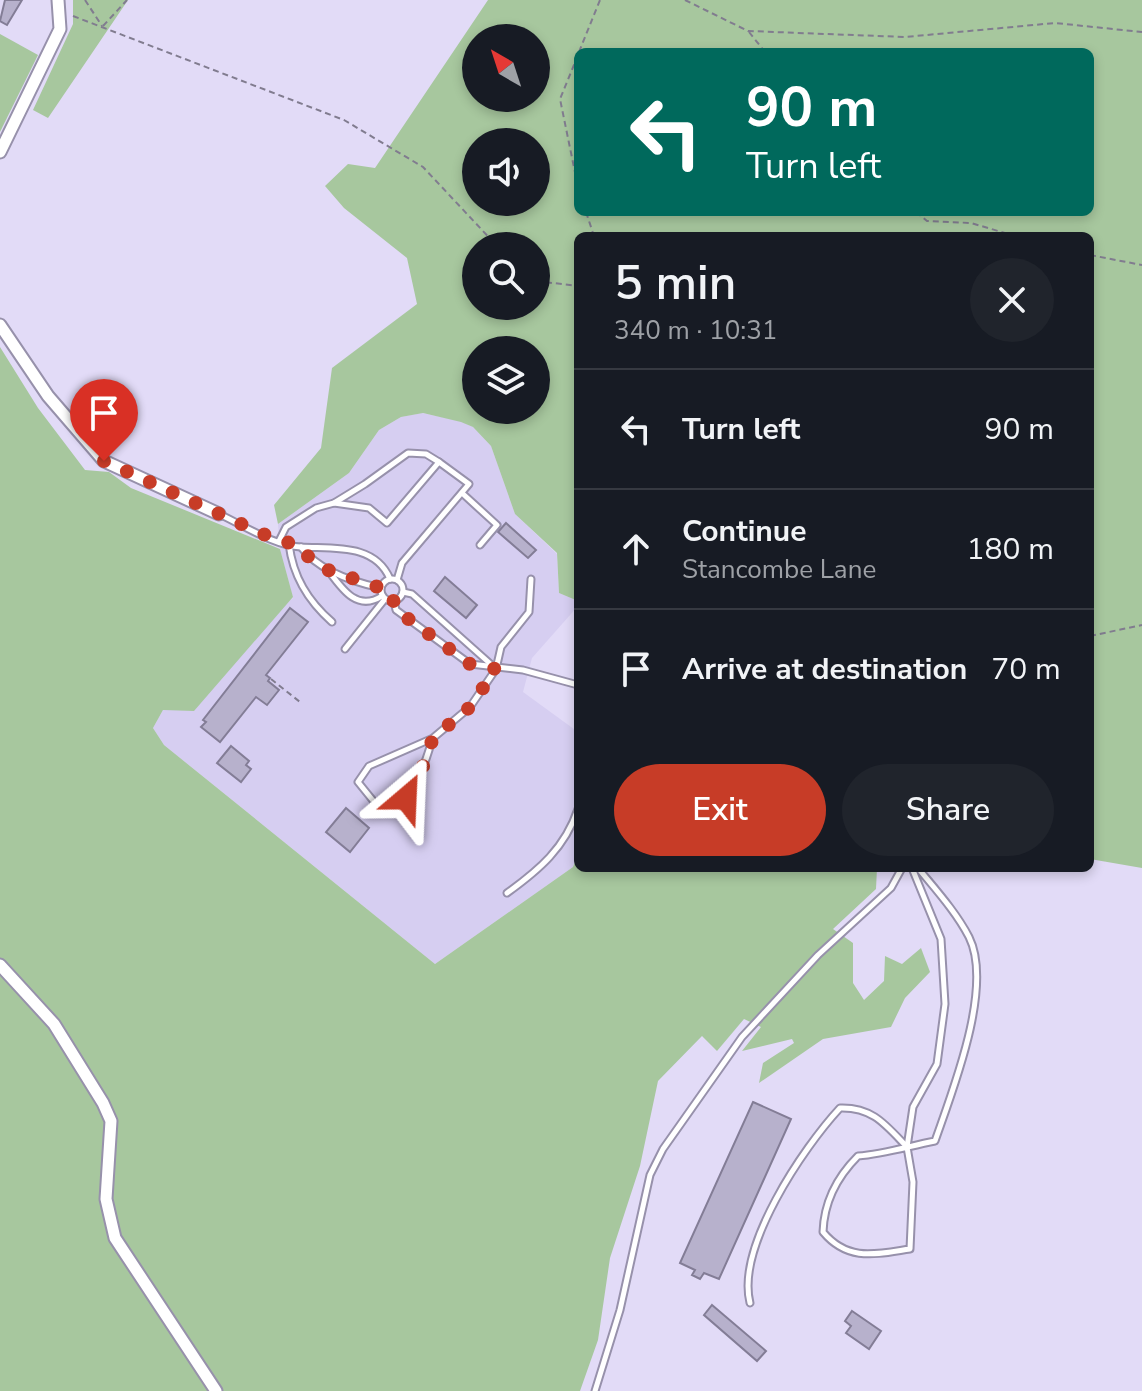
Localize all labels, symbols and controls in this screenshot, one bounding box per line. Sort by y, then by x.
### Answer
north arrow [462,24,550,112]
map controls [462,24,550,424]
text: 90 m [746,69,877,146]
icon: left [614,80,718,184]
button: sound [462,128,550,216]
text: Turn left [746,142,881,191]
button: search [462,232,550,320]
text: 5 min [614,250,736,316]
button: close [970,258,1054,342]
text: 340 m · 10:31 [614,313,777,348]
button: layers [462,336,550,424]
pin [70,379,138,461]
icon: arrive [82,391,126,435]
icon: left [614,407,658,451]
text: Turn left [682,409,800,450]
text: 90 m [985,409,1054,450]
text: Continue [682,511,807,552]
icon: ahead [614,527,658,571]
text: 180 m [967,529,1054,570]
text: Stancombe Lane [682,552,876,587]
icon: arrive [614,647,658,691]
text: Arrive at destination [682,649,967,690]
text: 70 m [991,649,1061,690]
position arrow [364,756,448,840]
button: Exit [614,764,826,856]
button: Share [842,764,1054,856]

